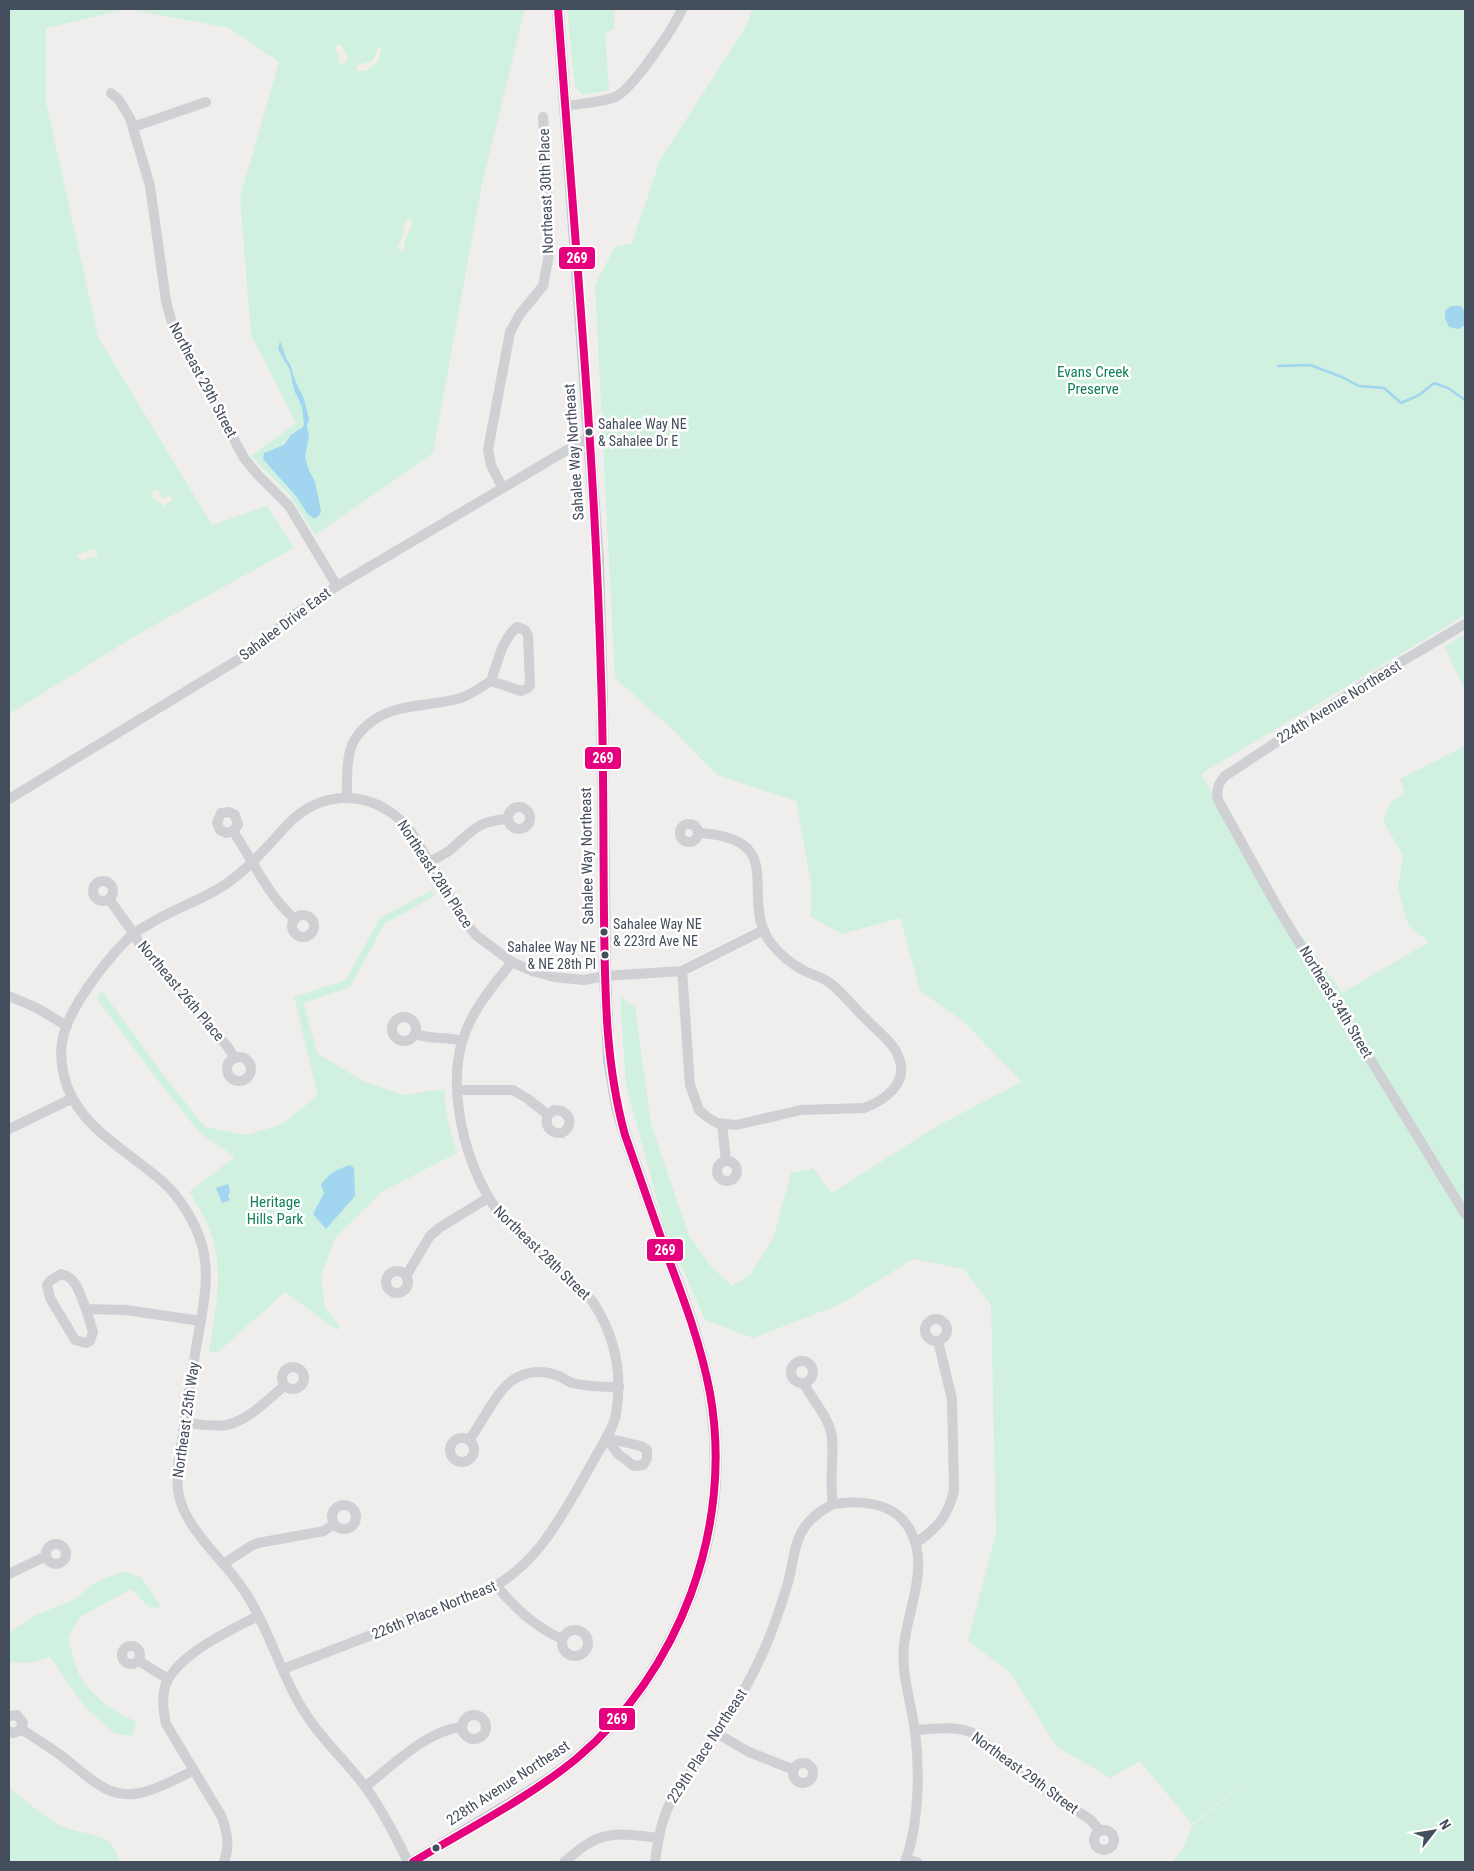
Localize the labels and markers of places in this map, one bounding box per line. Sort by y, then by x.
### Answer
place label: Sahalee Way NE & Sahalee Dr E [598,416,687,449]
marker: Sahalee Way NE & Sahalee Dr E [584,427,594,437]
place label: Sahalee Way NE & 223rd Ave NE [613,916,702,949]
marker: Sahalee Way NE & 223rd Ave NE [599,927,609,937]
place label: Sahalee Way NE & NE 28th Pl [507,939,596,972]
marker: Sahalee Way NE & NE 28th Pl [600,950,610,960]
unlabelled marker [431,1843,441,1853]

